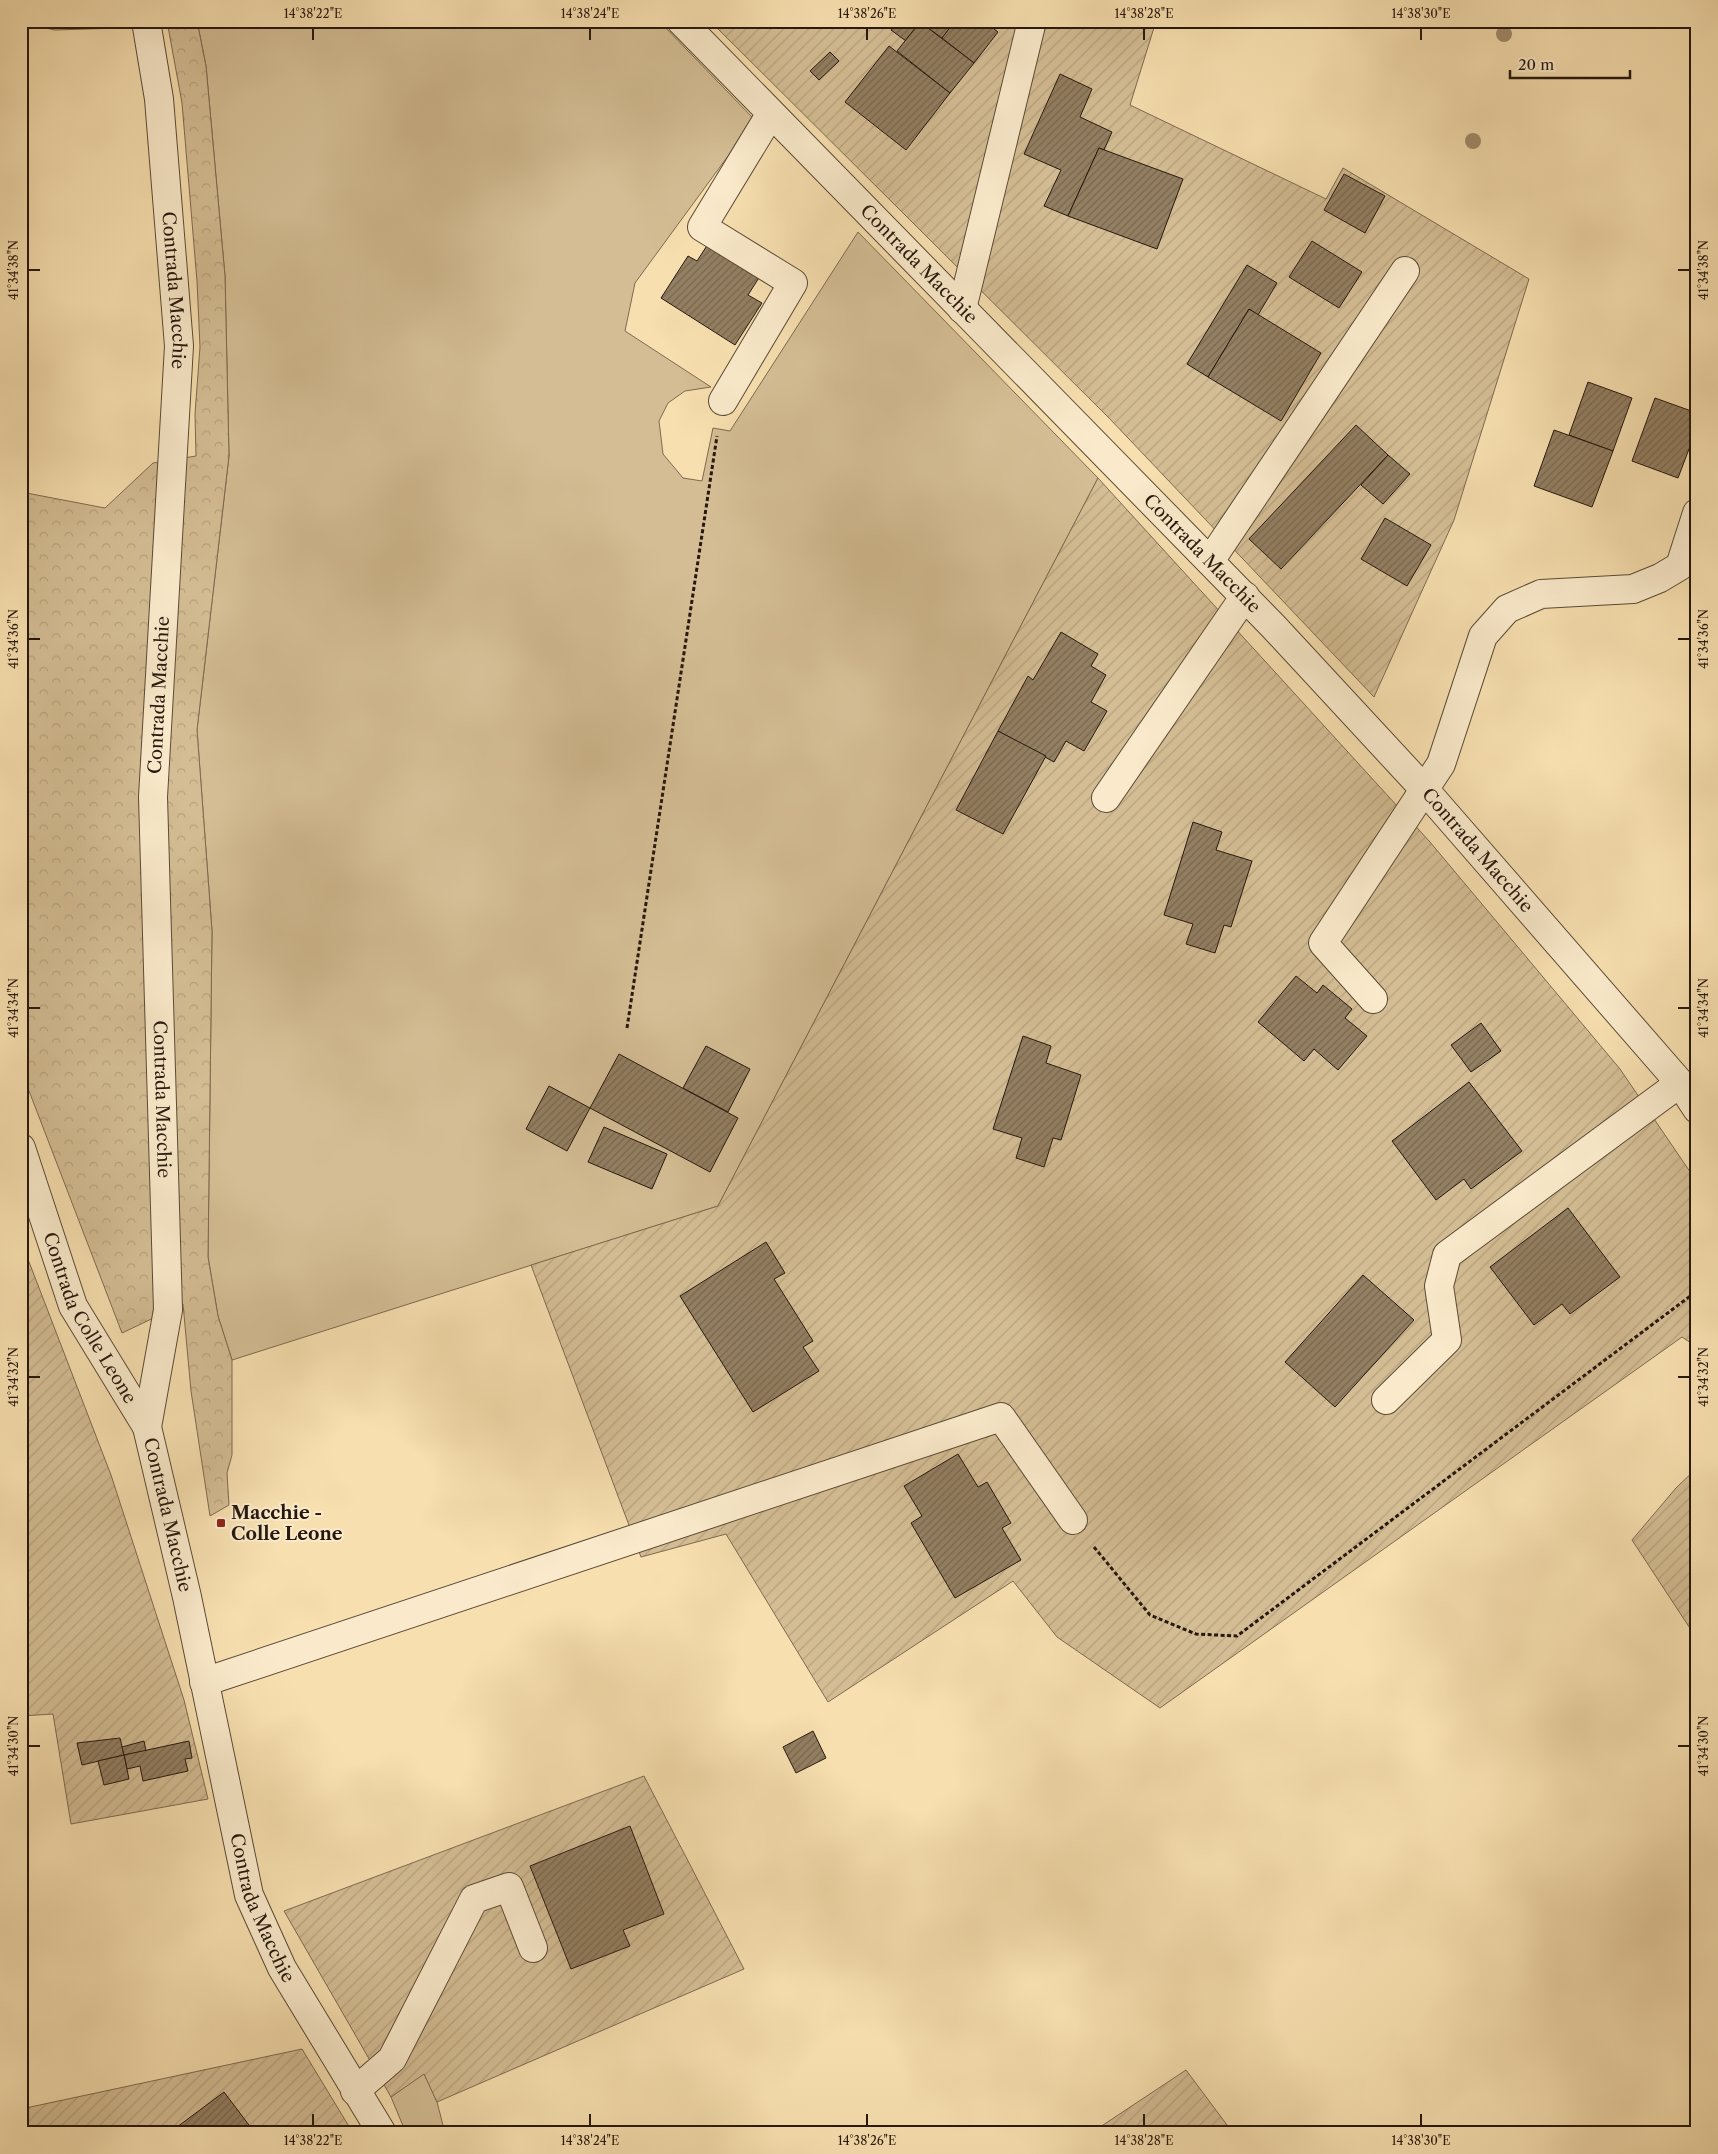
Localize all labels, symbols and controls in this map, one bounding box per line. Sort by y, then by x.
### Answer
text: 14°38'22"E [284,6,342,21]
text: 14°38'24"E [561,6,619,21]
text: 14°38'26"E [838,6,896,21]
text: 14°38'28"E [1115,6,1173,21]
text: 14°38'30"E [1391,6,1451,21]
scale bar [1510,48,1630,80]
text: 20 m [1518,55,1554,74]
street label: Contrada Macchie [856,200,982,328]
street label: Contrada Macchie [157,211,190,370]
text: 41°34'38"N [6,240,21,300]
text: 41°34'38"N [1696,240,1711,300]
street label: Contrada Macchie [1139,489,1265,618]
text: 41°34'36"N [6,609,21,669]
text: 41°34'36"N [1696,609,1711,669]
street label: Contrada Macchie [144,616,174,774]
street label: Contrada Macchie [1417,784,1538,917]
text: 41°34'34"N [6,978,21,1038]
text: 41°34'34"N [1696,978,1711,1038]
street label: Contrada Macchie [149,1020,175,1179]
street label: Contrada Colle Leone [38,1229,141,1408]
text: 41°34'32"N [6,1347,21,1407]
text: 41°34'32"N [1696,1347,1711,1407]
street label: Contrada Macchie [139,1435,196,1594]
place label: Macchie - Colle Leone [231,1502,343,1545]
marker: Macchie - Colle Leone [215,1517,227,1529]
text: 41°34'30"N [6,1716,21,1776]
text: 41°34'30"N [1696,1716,1711,1776]
street label: Contrada Macchie [225,1831,299,1987]
text: 14°38'22"E [284,2133,342,2148]
text: 14°38'24"E [561,2133,619,2148]
text: 14°38'26"E [838,2133,896,2148]
text: 14°38'28"E [1115,2133,1173,2148]
text: 14°38'30"E [1391,2133,1451,2148]

